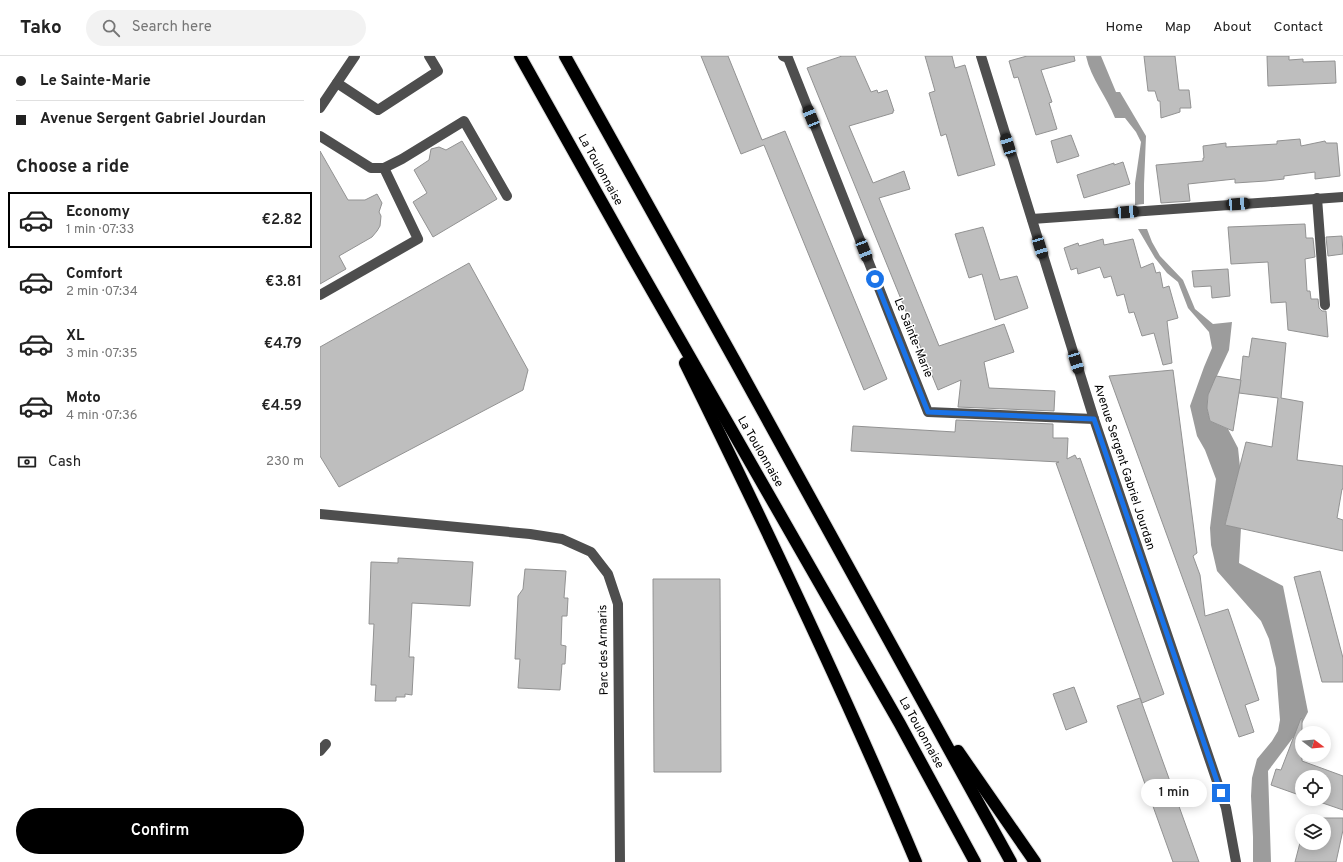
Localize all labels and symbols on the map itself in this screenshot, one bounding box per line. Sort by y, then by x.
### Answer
car [801,104,821,130]
street label: La Toulonnaise [574,131,626,209]
car [999,132,1017,158]
car [1226,197,1250,211]
car [1115,205,1139,219]
car [1031,234,1049,260]
car [854,237,874,263]
route start [866,270,884,288]
street label: Le Sainte-Marie [890,296,936,380]
car [1067,349,1085,375]
street label: Avenue Sergent Gabriel Jourdan [1090,382,1158,552]
street label: La Toulonnaise [733,414,787,490]
street label: Parc des Armaris [595,604,613,696]
street label: La Toulonnaise [895,694,947,772]
north arrow [1295,726,1331,762]
callout: 1 min [1141,779,1207,807]
route end [1212,784,1230,802]

